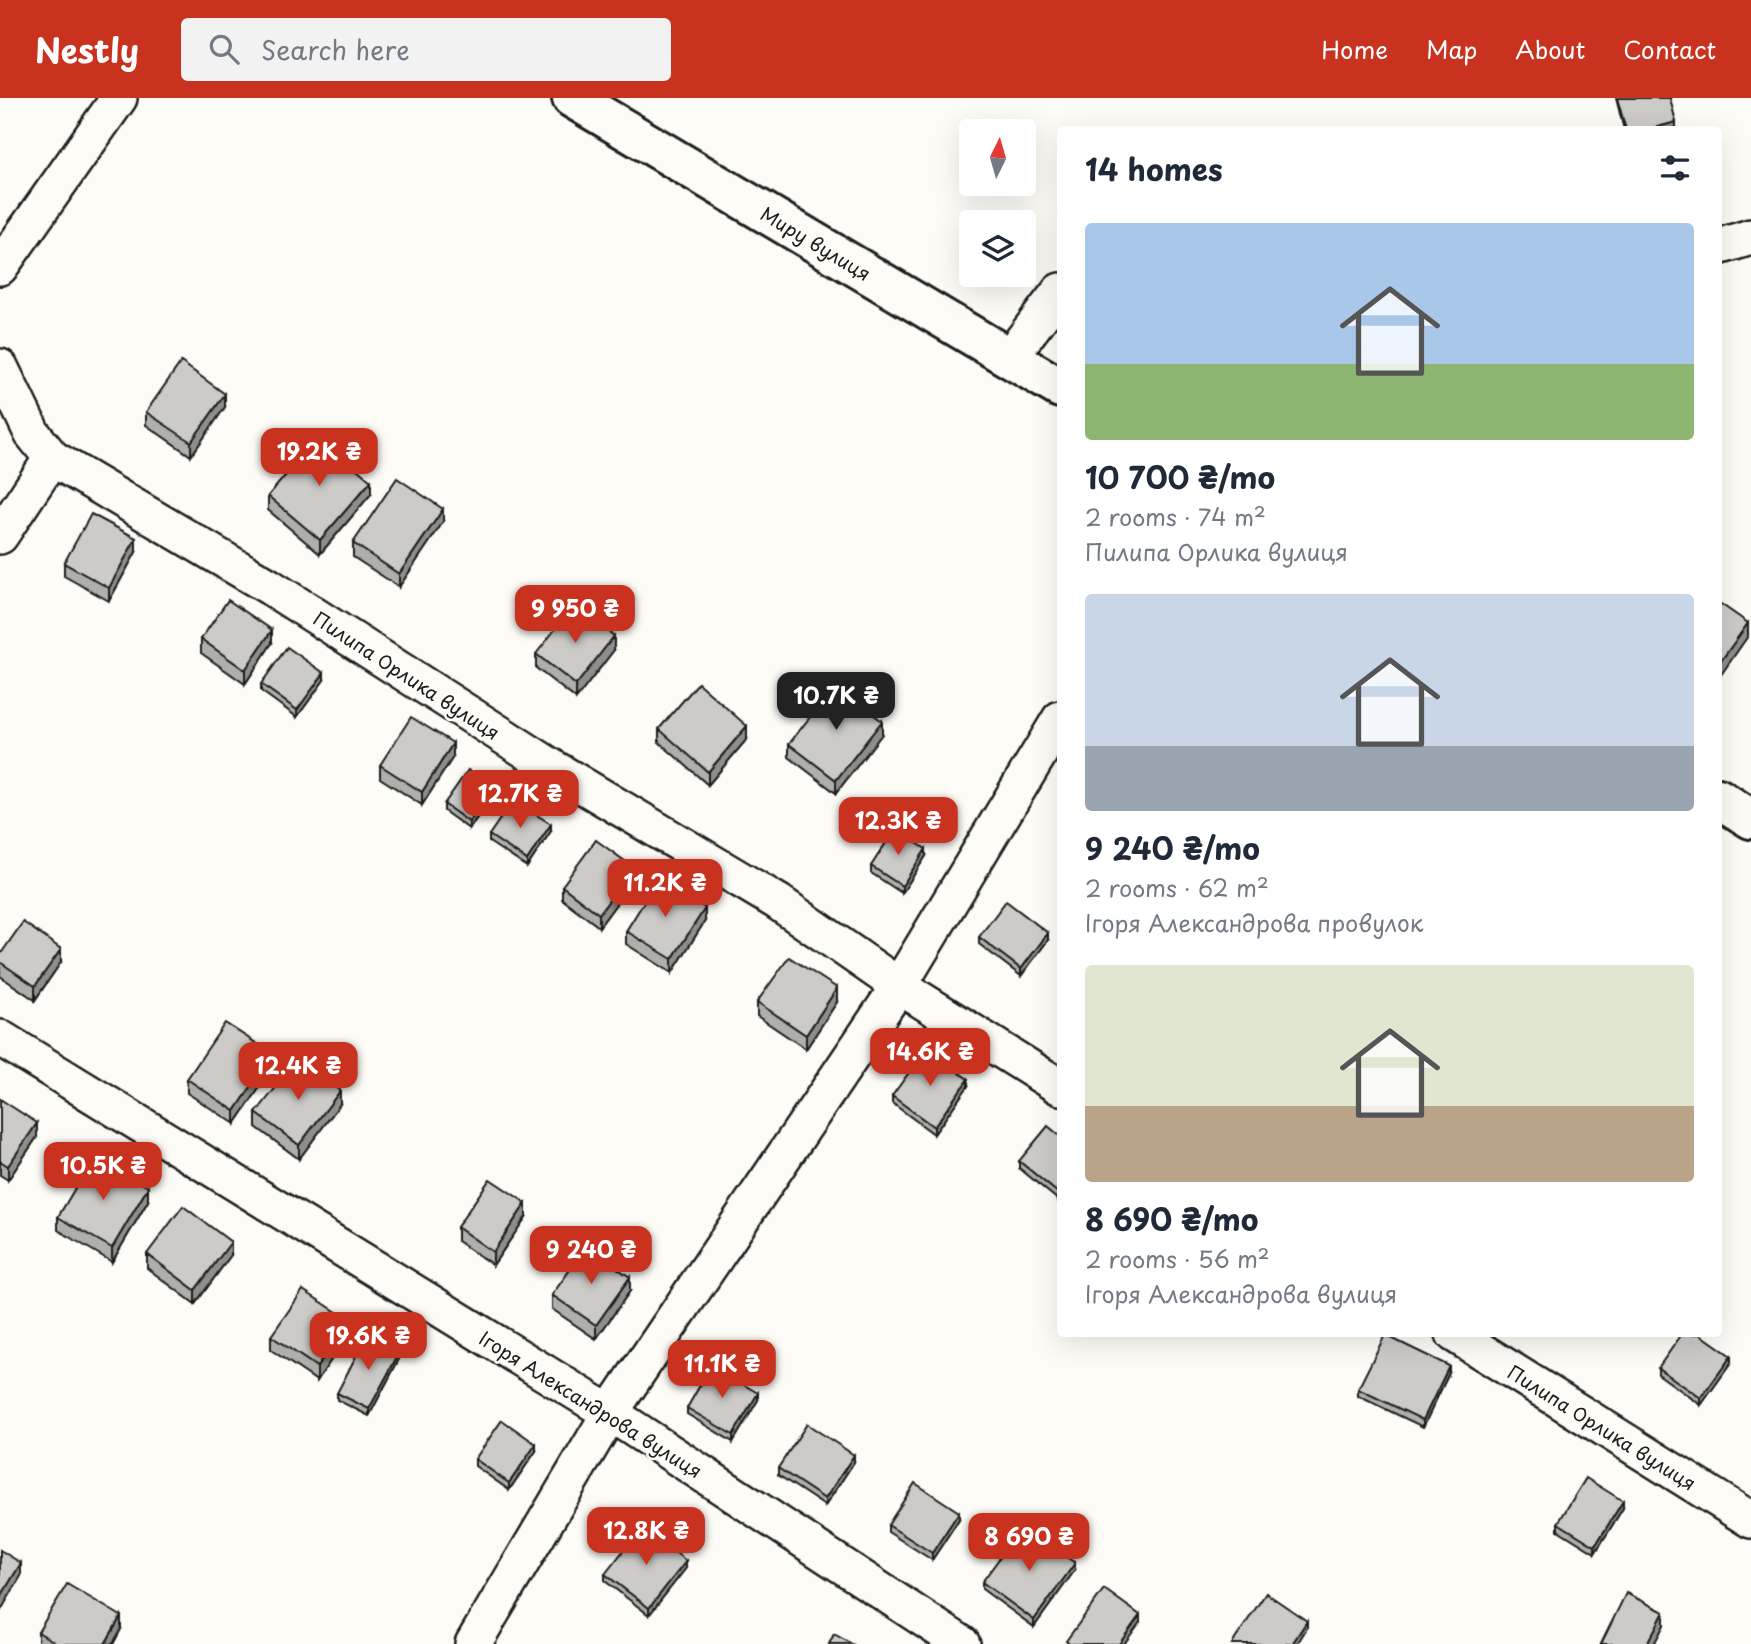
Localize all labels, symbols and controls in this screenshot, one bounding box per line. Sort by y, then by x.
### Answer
search box [181,18,671,81]
text: Nestly [35,24,139,74]
icon: search [205,30,243,68]
text: Search here [261,30,410,69]
text: Home [1321,31,1388,67]
text: Map [1426,31,1477,67]
text: About [1515,31,1585,67]
text: Contact [1623,31,1716,67]
north arrow [959,119,1036,196]
map controls [959,119,1036,287]
text: 14 homes [1085,146,1223,191]
icon: filters [1656,149,1694,187]
street label: Миру вулиця [756,199,876,287]
button: layers [959,210,1036,287]
icon: home [1327,268,1453,394]
pin: 19.2K ₴ [254,428,384,488]
text: 19.2K ₴ [277,433,361,468]
text: 10 700 ₴/mo [1085,454,1275,499]
text: 2 rooms · 74 m² [1085,499,1266,534]
text: Пилипа Орлика вулиця [1085,534,1348,569]
pin: 9 950 ₴ [510,586,640,645]
text: 9 950 ₴ [531,590,619,625]
street label: Пилипа Орлика вулиця [308,604,506,746]
icon: home [1327,639,1453,765]
pin: 10.7K ₴ [771,672,901,732]
text: 10.7K ₴ [793,677,879,712]
pin: 12.7K ₴ [455,770,585,830]
text: 12.7K ₴ [478,775,562,810]
pin: 12.3K ₴ [833,798,963,857]
text: 12.3K ₴ [855,802,941,837]
text: 9 240 ₴/mo [1085,825,1260,870]
pin: 11.2K ₴ [600,860,730,919]
text: 11.2K ₴ [623,864,707,899]
text: 2 rooms · 62 m² [1085,870,1269,905]
text: Ігоря Александрова провулок [1085,905,1423,940]
icon: home [1327,1010,1453,1136]
pin: 14.6K ₴ [865,1028,995,1088]
text: 14.6K ₴ [886,1033,974,1068]
pin: 12.4K ₴ [233,1042,363,1102]
text: 12.4K ₴ [255,1047,341,1082]
pin: 10.5K ₴ [38,1142,168,1202]
text: 10.5K ₴ [60,1147,146,1182]
text: 8 690 ₴/mo [1085,1196,1258,1241]
pin: 9 240 ₴ [526,1226,656,1286]
text: 9 240 ₴ [546,1231,636,1266]
text: 2 rooms · 56 m² [1085,1241,1270,1276]
text: Ігоря Александрова вулиця [1085,1276,1397,1311]
pin: 19.6K ₴ [303,1312,433,1372]
text: 19.6K ₴ [326,1317,410,1352]
street label: Ігоря Александрова вулиця [474,1324,708,1484]
pin: 11.1K ₴ [657,1340,787,1400]
text: 11.1K ₴ [684,1345,760,1380]
street label: Пилипа Орлика вулиця [1502,1358,1702,1496]
pin: 12.8K ₴ [581,1508,711,1567]
text: 12.8K ₴ [603,1512,689,1547]
pin: 8 690 ₴ [964,1514,1094,1573]
text: 8 690 ₴ [984,1518,1074,1553]

